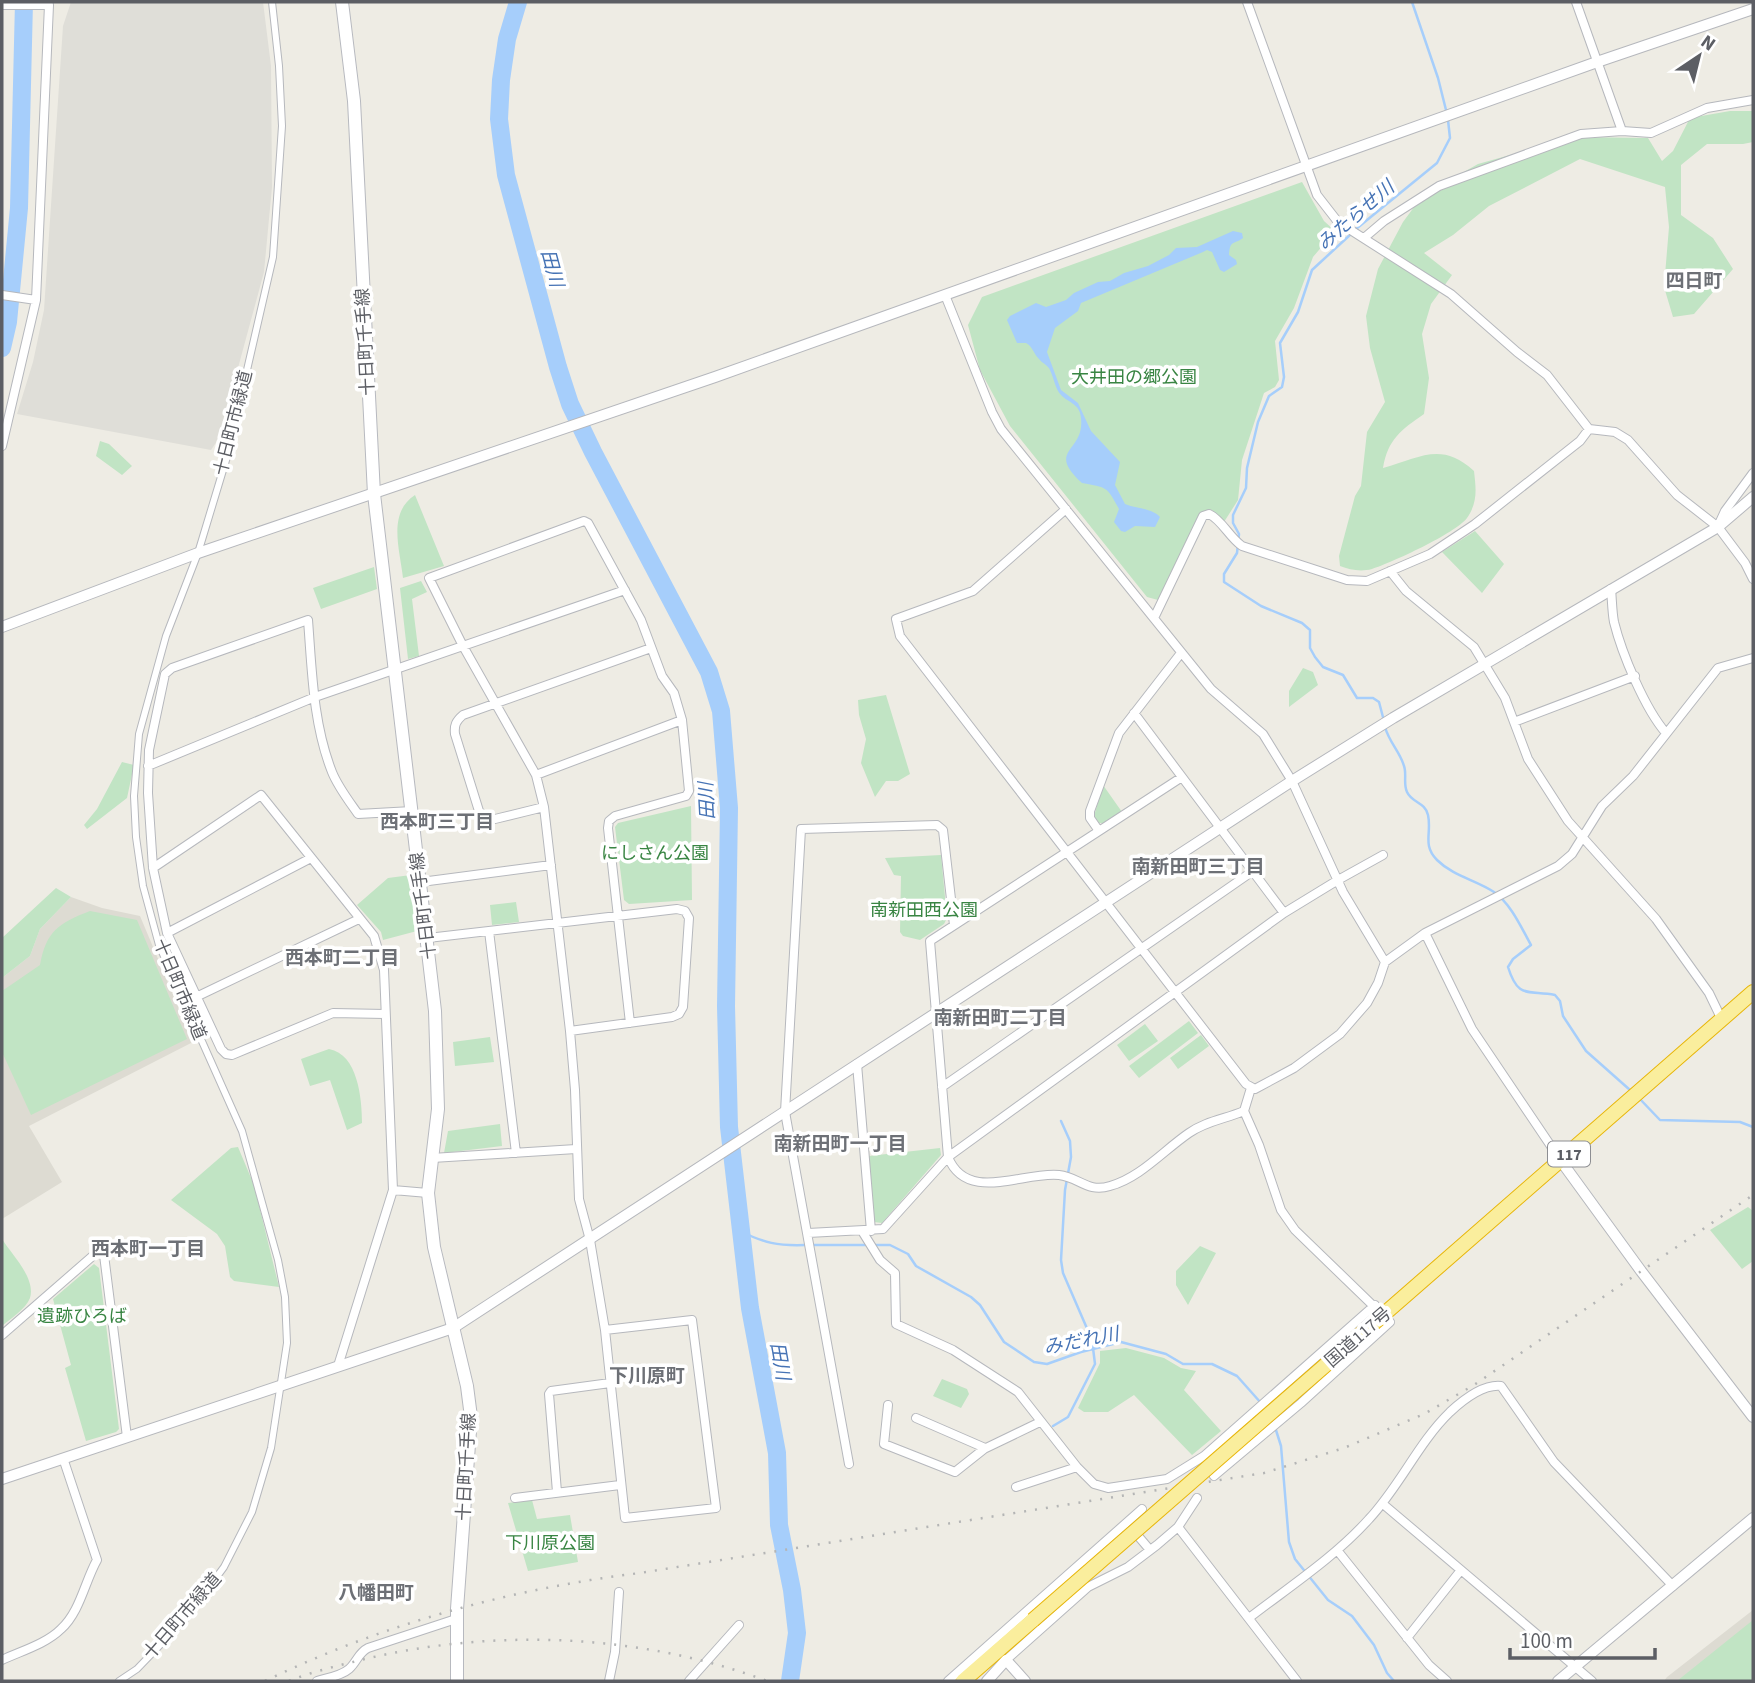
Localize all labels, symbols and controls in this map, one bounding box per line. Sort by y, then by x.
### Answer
north arrow [1664,21,1734,91]
text: N [1695,29,1721,58]
water label: みたらせ川 [1311,174,1402,257]
water label: 田川 [534,247,570,292]
district label: 四日町 [1665,268,1723,295]
street label: 十日町千手線 [350,287,381,397]
park label: 大井田の郷公園 [1071,365,1197,390]
street label: 十日町市緑道 [208,368,259,479]
water label: 田川 [693,779,722,821]
district label: 西本町三丁目 [380,809,494,836]
park label: にしさん公園 [601,841,709,866]
street label: 十日町千手線 [405,851,442,961]
district label: 南新田町三丁目 [1131,854,1265,881]
park label: 南新田西公園 [870,898,978,923]
street label: 十日町市緑道 [147,935,212,1044]
district label: 西本町二丁目 [285,945,399,972]
district label: 南新田町二丁目 [933,1005,1067,1032]
district label: 南新田町一丁目 [773,1131,907,1158]
road number: 117 [1548,1142,1590,1166]
district label: 西本町一丁目 [91,1236,205,1263]
street label: 国道117号 [1320,1301,1397,1373]
park label: 遺跡ひろば [37,1304,127,1329]
water label: みだれ川 [1041,1321,1123,1362]
water label: 田川 [763,1340,796,1384]
district label: 下川原町 [609,1363,685,1390]
street label: 十日町千手線 [451,1412,482,1522]
park label: 下川原公園 [505,1531,595,1556]
street label: 十日町市緑道 [138,1567,227,1665]
district label: 八幡田町 [338,1580,414,1607]
scale bar [1510,1616,1655,1660]
text: 100 m [1520,1626,1573,1656]

